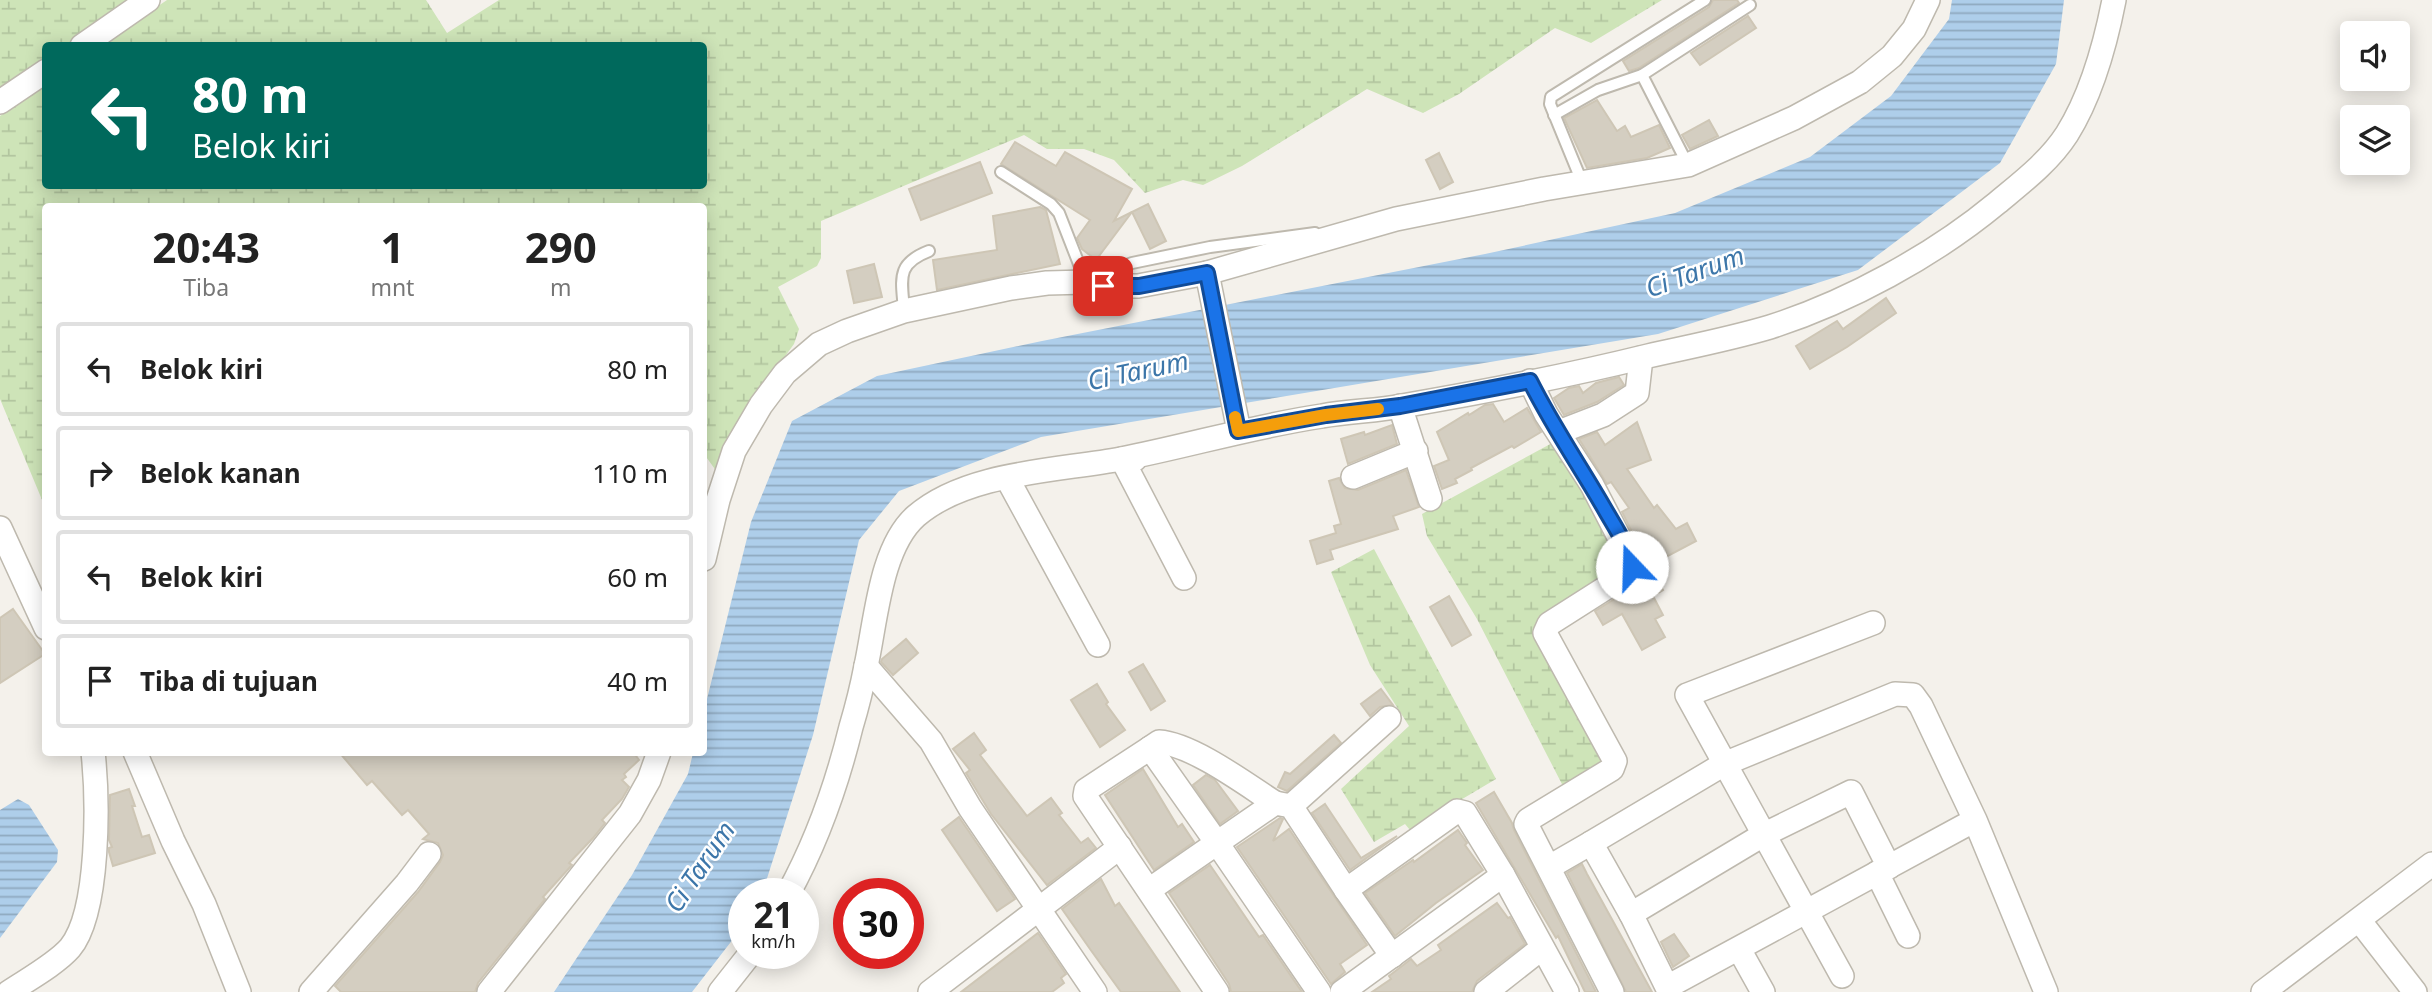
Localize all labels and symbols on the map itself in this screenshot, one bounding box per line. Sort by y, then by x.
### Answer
water label: Ci Tarum [1640,237,1749,306]
pin [1073,256,1133,316]
water label: Ci Tarum [1084,342,1192,398]
position arrow [1595,530,1669,604]
water label: Ci Tarum [656,814,743,919]
speed limit sign: 30 [833,878,924,969]

